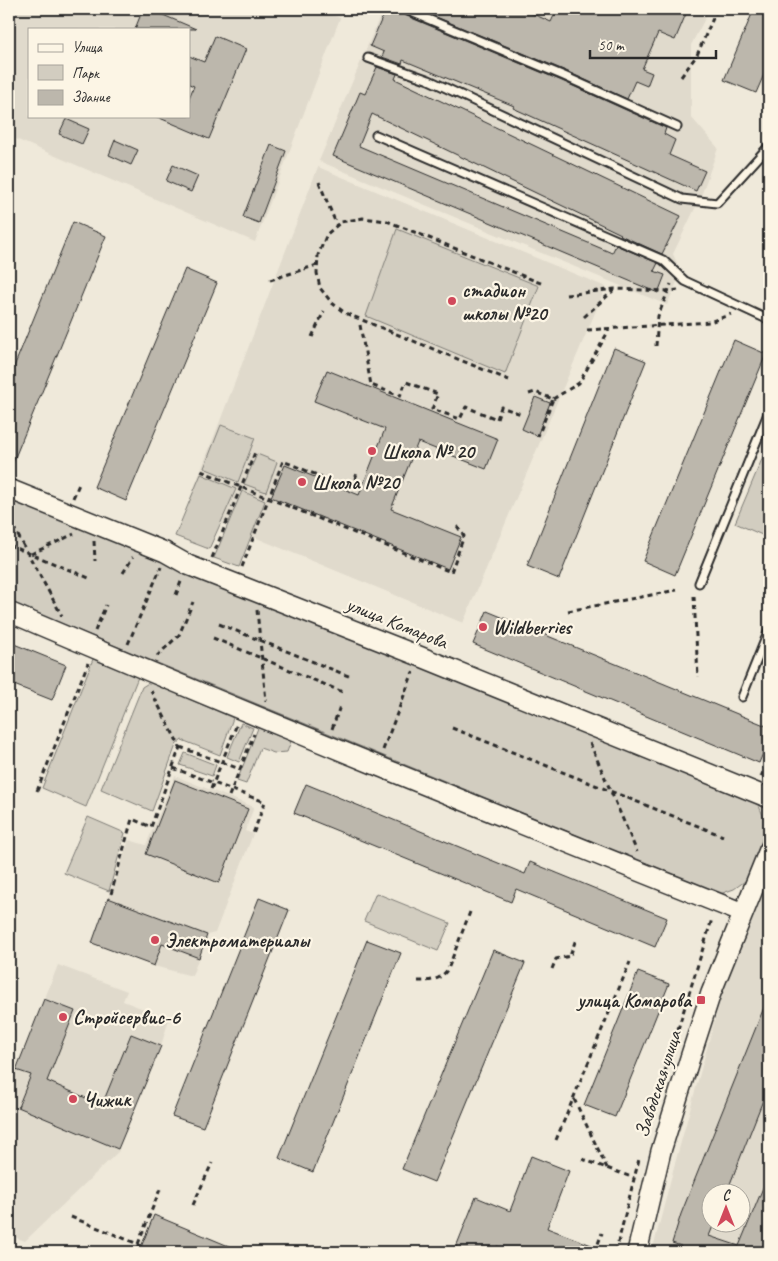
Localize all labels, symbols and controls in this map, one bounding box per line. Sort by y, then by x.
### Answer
legend [28,28,190,118]
scale bar [590,28,717,60]
text: 50 m [598,36,625,55]
text: Улица [72,38,103,57]
text: Парк [72,64,100,83]
text: Здание [72,88,111,107]
place label: стадион школы №20 [462,278,549,326]
marker: стадион школы №20 [446,295,458,307]
place label: Школа № 20 [382,439,476,464]
marker: Школа № 20 [366,445,378,457]
place label: Школа №20 [312,470,401,495]
marker: Школа №20 [296,476,308,488]
street label: улица Комарова [342,591,452,655]
place label: Wildberries [493,615,573,640]
marker: Wildberries [477,621,489,633]
place label: Электроматериалы [165,928,311,953]
marker: Электроматериалы [149,934,161,946]
place label: улица Комарова [576,988,693,1013]
marker: улица Комарова [695,994,707,1006]
place label: Стройсервис-6 [73,1005,181,1030]
marker: Стройсервис-6 [57,1011,69,1023]
street label: Заводская улица [629,1026,687,1141]
place label: Чижик [83,1087,133,1112]
marker: Чижик [67,1093,79,1105]
north arrow [700,1184,750,1234]
text: С [723,1187,732,1204]

